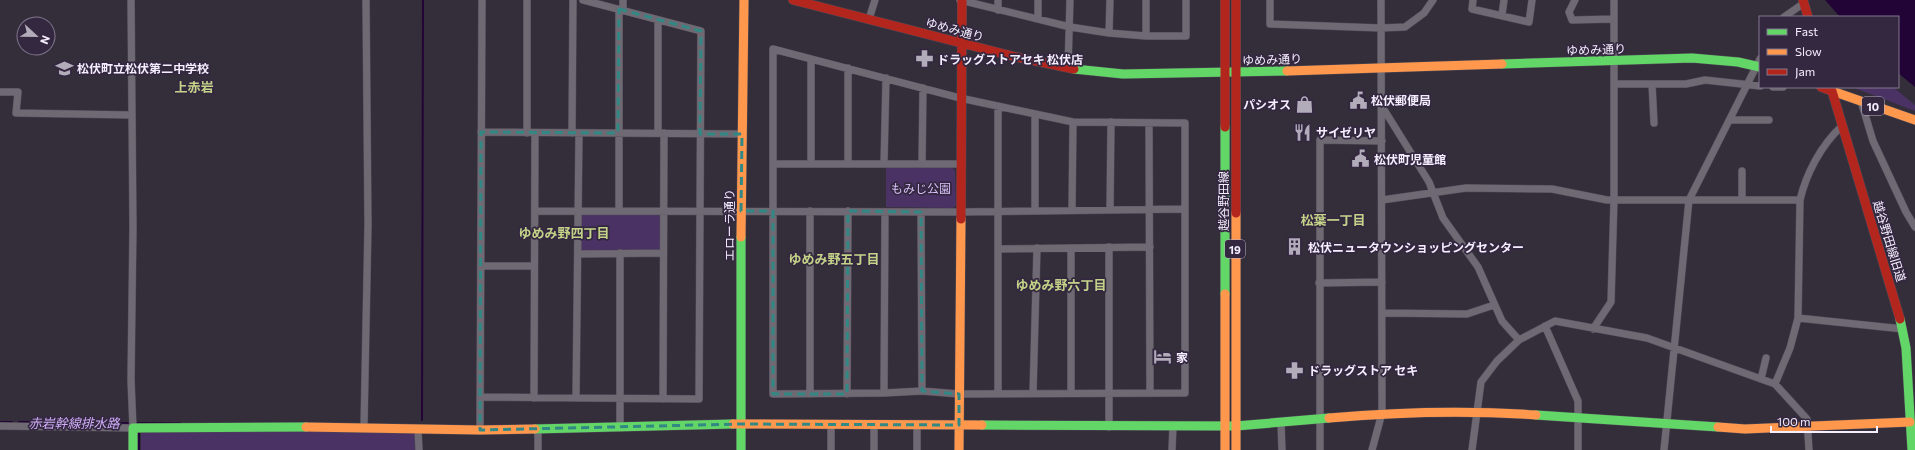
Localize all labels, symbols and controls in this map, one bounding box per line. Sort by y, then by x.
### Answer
street label: ゆめみ通り [924,14,986,44]
north arrow [16,16,56,56]
legend [1759,16,1899,88]
text: Fast [1795,24,1818,38]
text: N [38,34,53,46]
street label: ゆめみ通り [1566,41,1626,57]
text: Slow [1795,44,1822,58]
pharmacy icon: ドラッグストアセキ 松伏店 [914,49,934,69]
street label: ゆめみ通り [1242,51,1302,67]
place label: ドラッグストアセキ 松伏店 [937,52,1083,66]
school or university icon: 松伏町立松伏第二中学校 [54,58,74,78]
place label: 松伏町立松伏第二中学校 [77,61,209,75]
text: Jam [1795,64,1815,79]
district label: 上赤岩 [174,79,214,95]
public building icon: 松伏郵便局 [1348,90,1368,110]
place label: 松伏郵便局 [1371,93,1431,107]
shop icon: パシオス [1294,94,1314,114]
place label: パシオス [1243,97,1291,111]
road number: 10 [1862,97,1884,115]
restaurant icon: サイゼリヤ [1293,122,1313,142]
place label: サイゼリヤ [1316,125,1376,139]
public building icon: 松伏町児童館 [1351,149,1371,169]
place label: 松伏町児童館 [1374,152,1446,166]
street label: 越谷野田線 [1216,171,1230,231]
park label: もみじ公園 [891,181,951,195]
street label: エローラ通り [722,189,736,261]
street label: 越谷野田線旧道 [1871,199,1909,283]
district label: 松葉一丁目 [1300,212,1366,228]
district label: ゆめみ野四丁目 [518,225,610,241]
building icon: 松伏ニュータウンショッピングセンター [1285,237,1305,257]
road number: 19 [1225,240,1245,258]
place label: 松伏ニュータウンショッピングセンター [1308,240,1524,254]
district label: ゆめみ野五丁目 [788,251,880,267]
district label: ゆめみ野六丁目 [1015,277,1107,293]
hotel icon: 家 [1153,347,1173,367]
place label: 家 [1176,350,1188,364]
pharmacy icon: ドラッグストア セキ [1285,360,1305,380]
place label: ドラッグストア セキ [1308,363,1418,377]
scale bar [1771,408,1877,434]
text: 100 m [1777,414,1811,428]
water label: 赤岩幹線排水路 [28,415,120,431]

